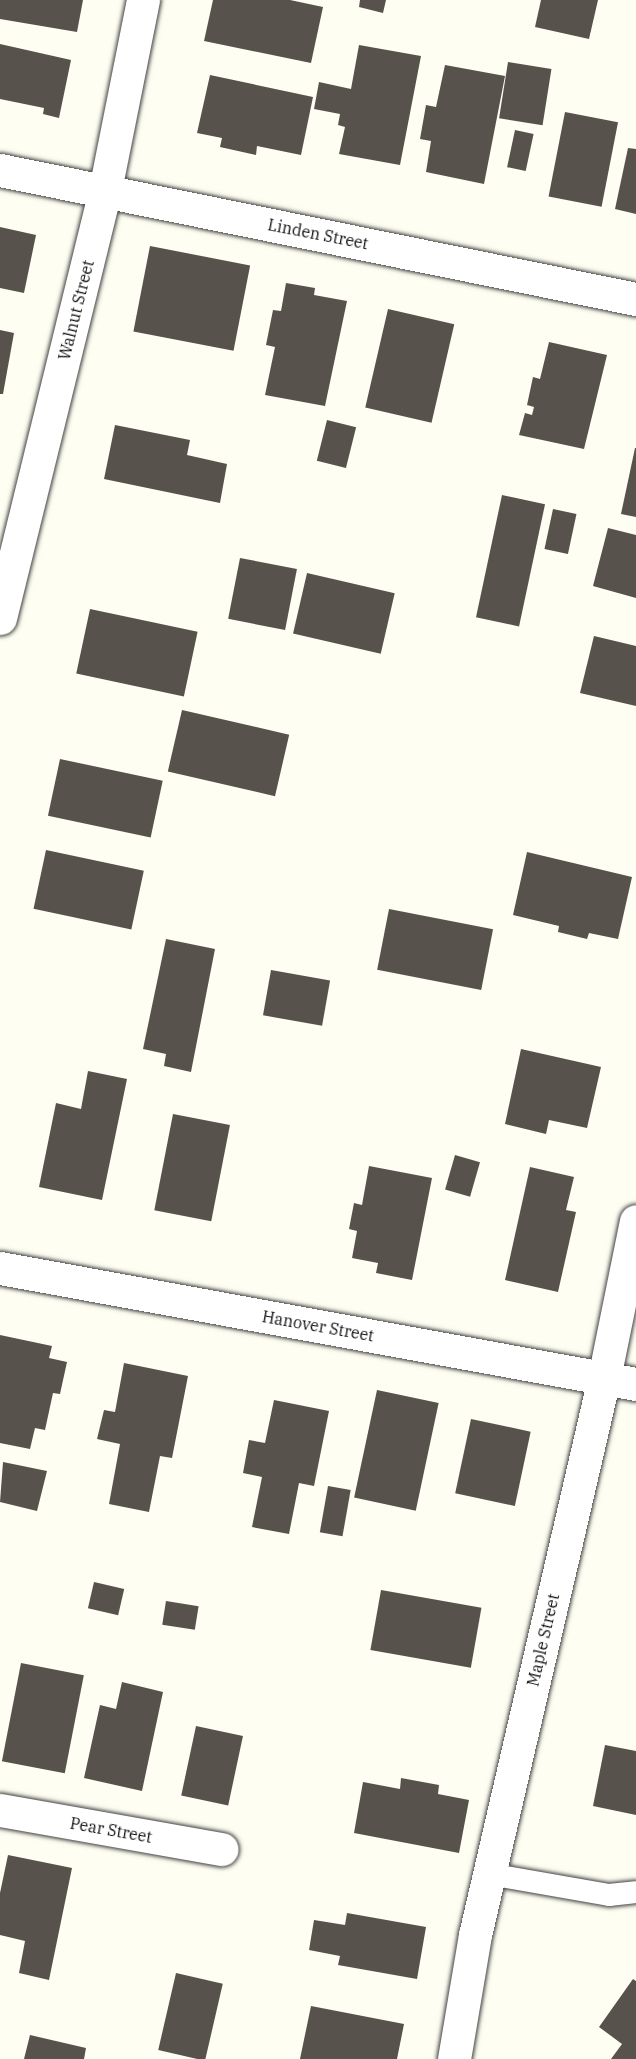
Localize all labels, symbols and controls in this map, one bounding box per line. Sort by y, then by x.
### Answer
street label: Linden Street [266,215,370,253]
street label: Walnut Street [54,258,98,362]
street label: Hanover Street [261,1307,375,1345]
street label: Maple Street [523,1592,563,1688]
street label: Pear Street [69,1813,153,1847]

